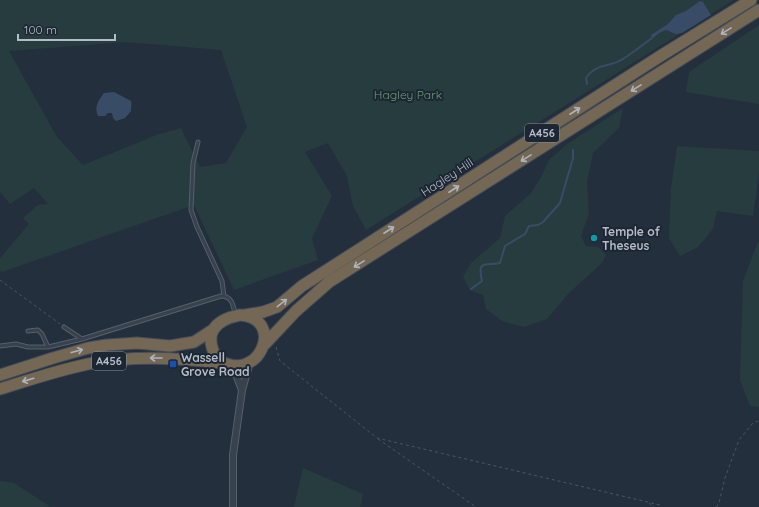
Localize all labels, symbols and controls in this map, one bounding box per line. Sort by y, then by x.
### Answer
scale bar [18,16,115,42]
text: 100 m [24,22,57,37]
one-way arrow [721,27,732,35]
one-way arrow [630,85,642,93]
park label: Hagley Park [374,87,442,102]
one-way arrow [569,107,580,115]
road number: A456 [525,124,559,142]
street label: Hagley Hill [418,154,476,200]
one-way arrow [521,154,532,162]
one-way arrow [448,185,459,193]
place label: Temple of Theseus [602,224,661,253]
one-way arrow [383,226,394,234]
marker: Temple of Theseus [589,233,599,243]
one-way arrow [353,260,365,268]
one-way arrow [276,299,287,307]
one-way arrow [71,347,84,354]
place label: Wassell Grove Road [181,350,250,379]
road number: A456 [92,352,126,370]
one-way arrow [150,354,163,362]
marker: Wassell Grove Road [168,359,178,369]
one-way arrow [22,377,35,384]

